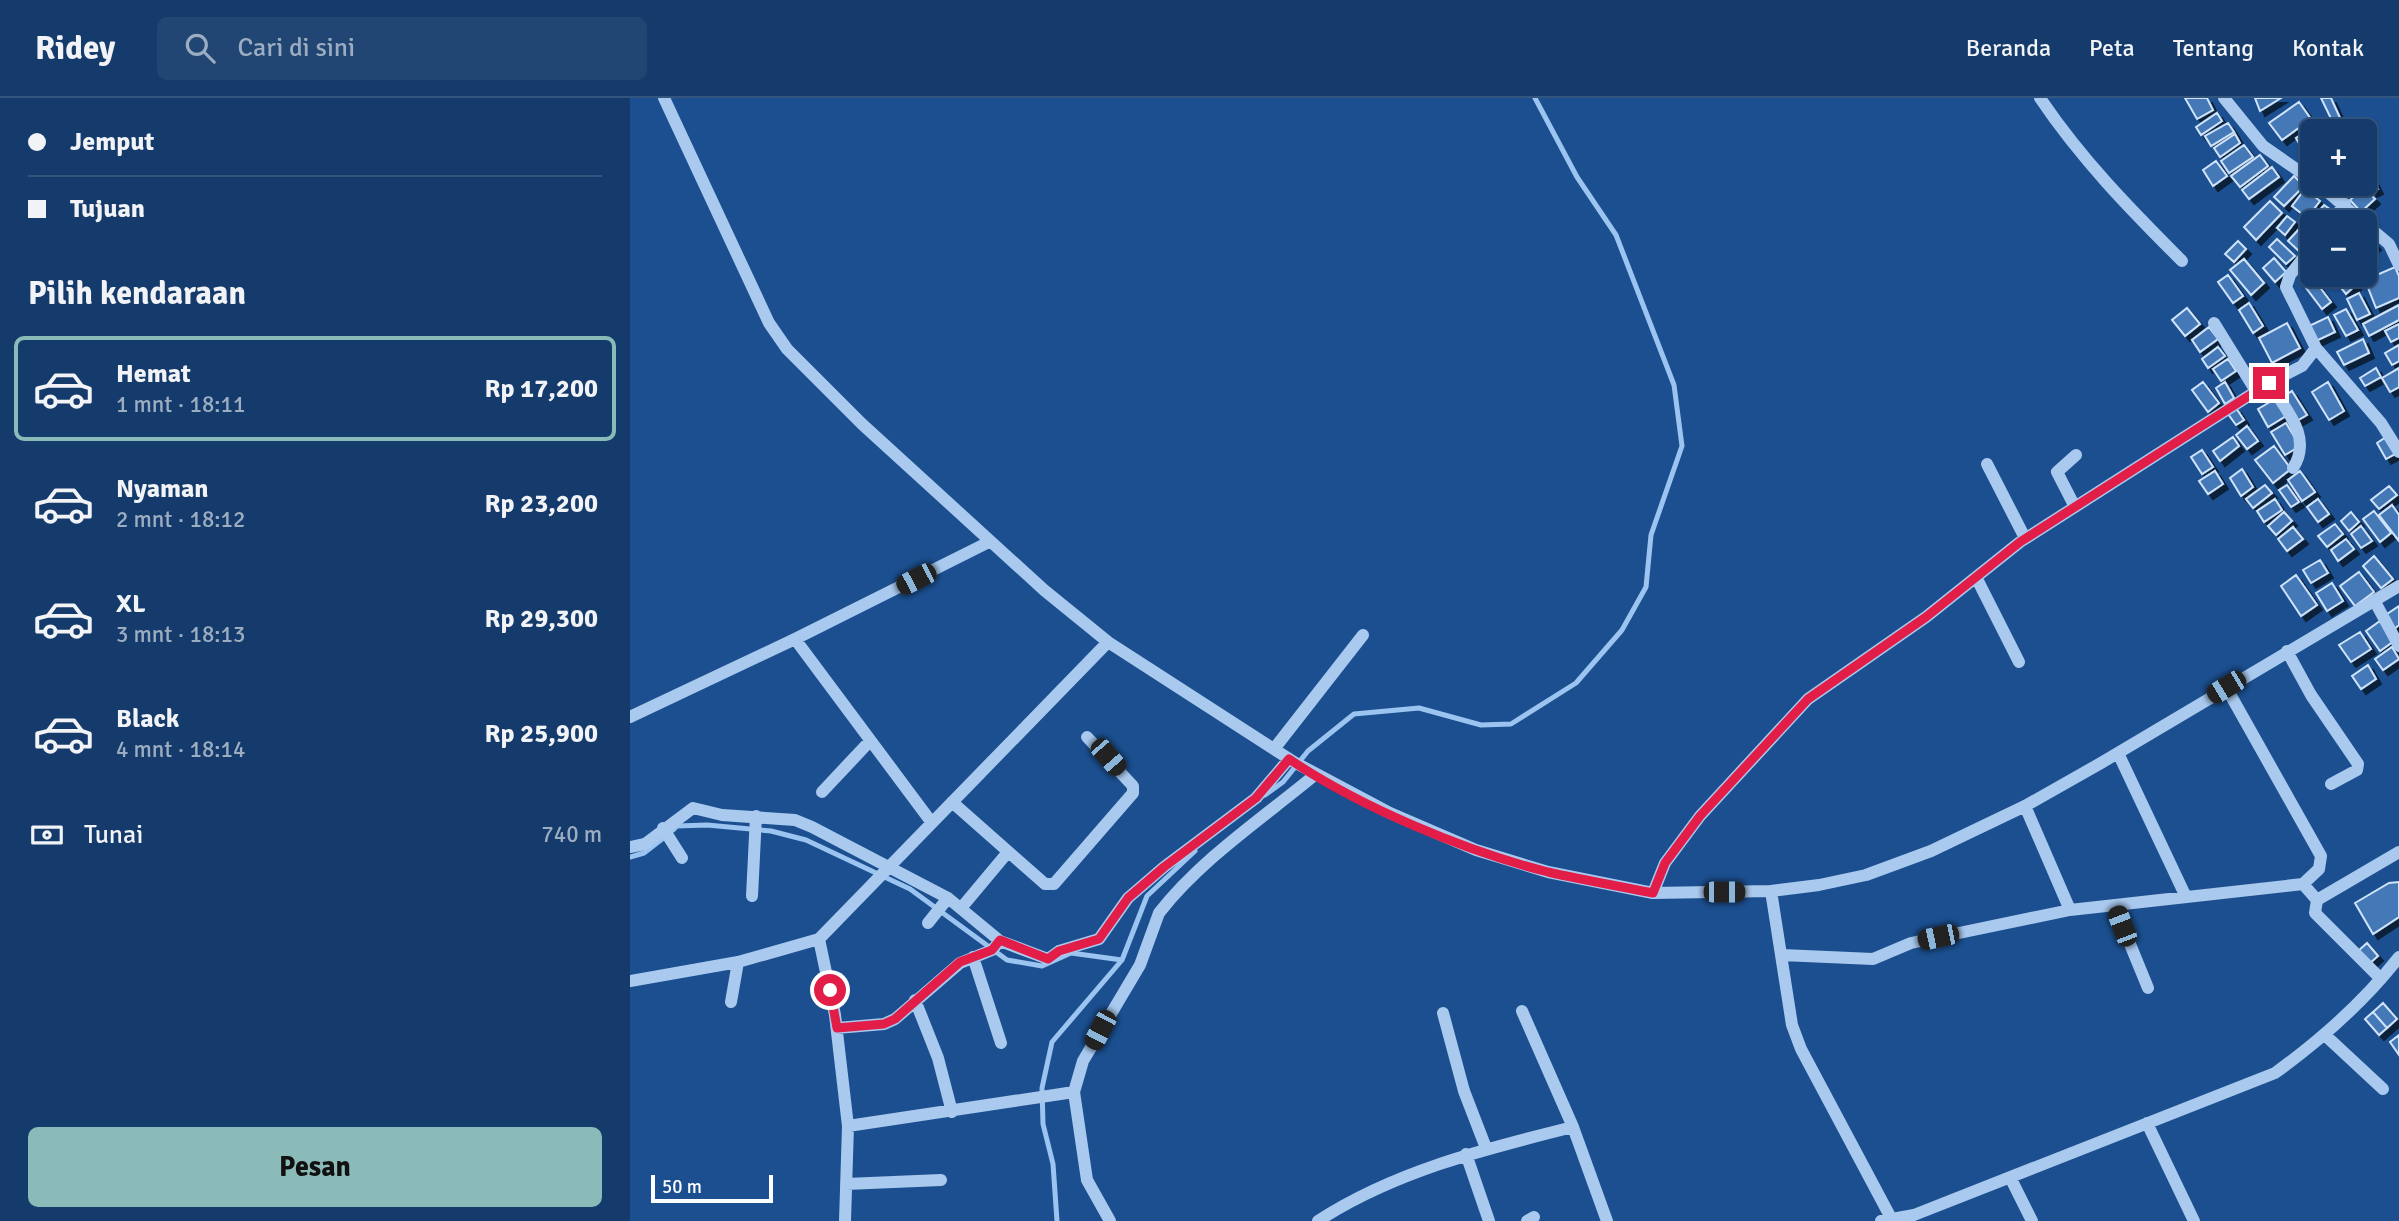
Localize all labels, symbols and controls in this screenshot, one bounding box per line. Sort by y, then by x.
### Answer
search box [157,17,647,80]
text: Ridey [35,28,115,69]
icon: search [181,29,219,67]
text: Cari di sini [237,32,355,64]
text: Beranda [1966,33,2051,63]
text: Peta [2089,33,2135,63]
text: Tentang [2173,33,2254,63]
text: Kontak [2292,33,2364,63]
map controls [2300,119,2377,287]
button: + [2300,119,2377,196]
text: Jemput [70,126,154,158]
text: Tujuan [70,193,145,225]
button: − [2300,210,2377,287]
text: Pilih kendaraan [28,274,246,313]
icon: car [32,357,95,420]
text: Hemat [116,358,191,390]
route end [2253,367,2285,399]
text: Rp 17,200 [484,373,598,405]
text: 1 mnt · 18:11 [116,390,245,419]
icon: car [32,472,95,535]
text: Nyaman [116,473,209,505]
text: Rp 23,200 [484,488,598,520]
text: 2 mnt · 18:12 [116,505,245,534]
car [893,560,940,598]
icon: car [32,587,95,650]
text: XL [116,588,146,620]
text: Rp 29,300 [484,603,598,635]
text: 3 mnt · 18:13 [116,620,245,649]
car [2203,667,2250,707]
icon: car [32,702,95,765]
text: Black [116,703,179,735]
text: Rp 25,900 [484,718,598,750]
car [1087,734,1130,780]
text: 4 mnt · 18:14 [116,735,245,764]
icon: cash [28,816,66,854]
text: Tunai [84,819,143,851]
text: 740 m [541,820,602,849]
car [1704,882,1746,903]
car [2105,903,2140,949]
car [1916,922,1961,952]
route start [814,974,846,1006]
car [1081,1007,1120,1053]
button: Pesan [28,1127,602,1207]
scale bar [651,1172,774,1204]
text: 50 m [662,1175,702,1199]

